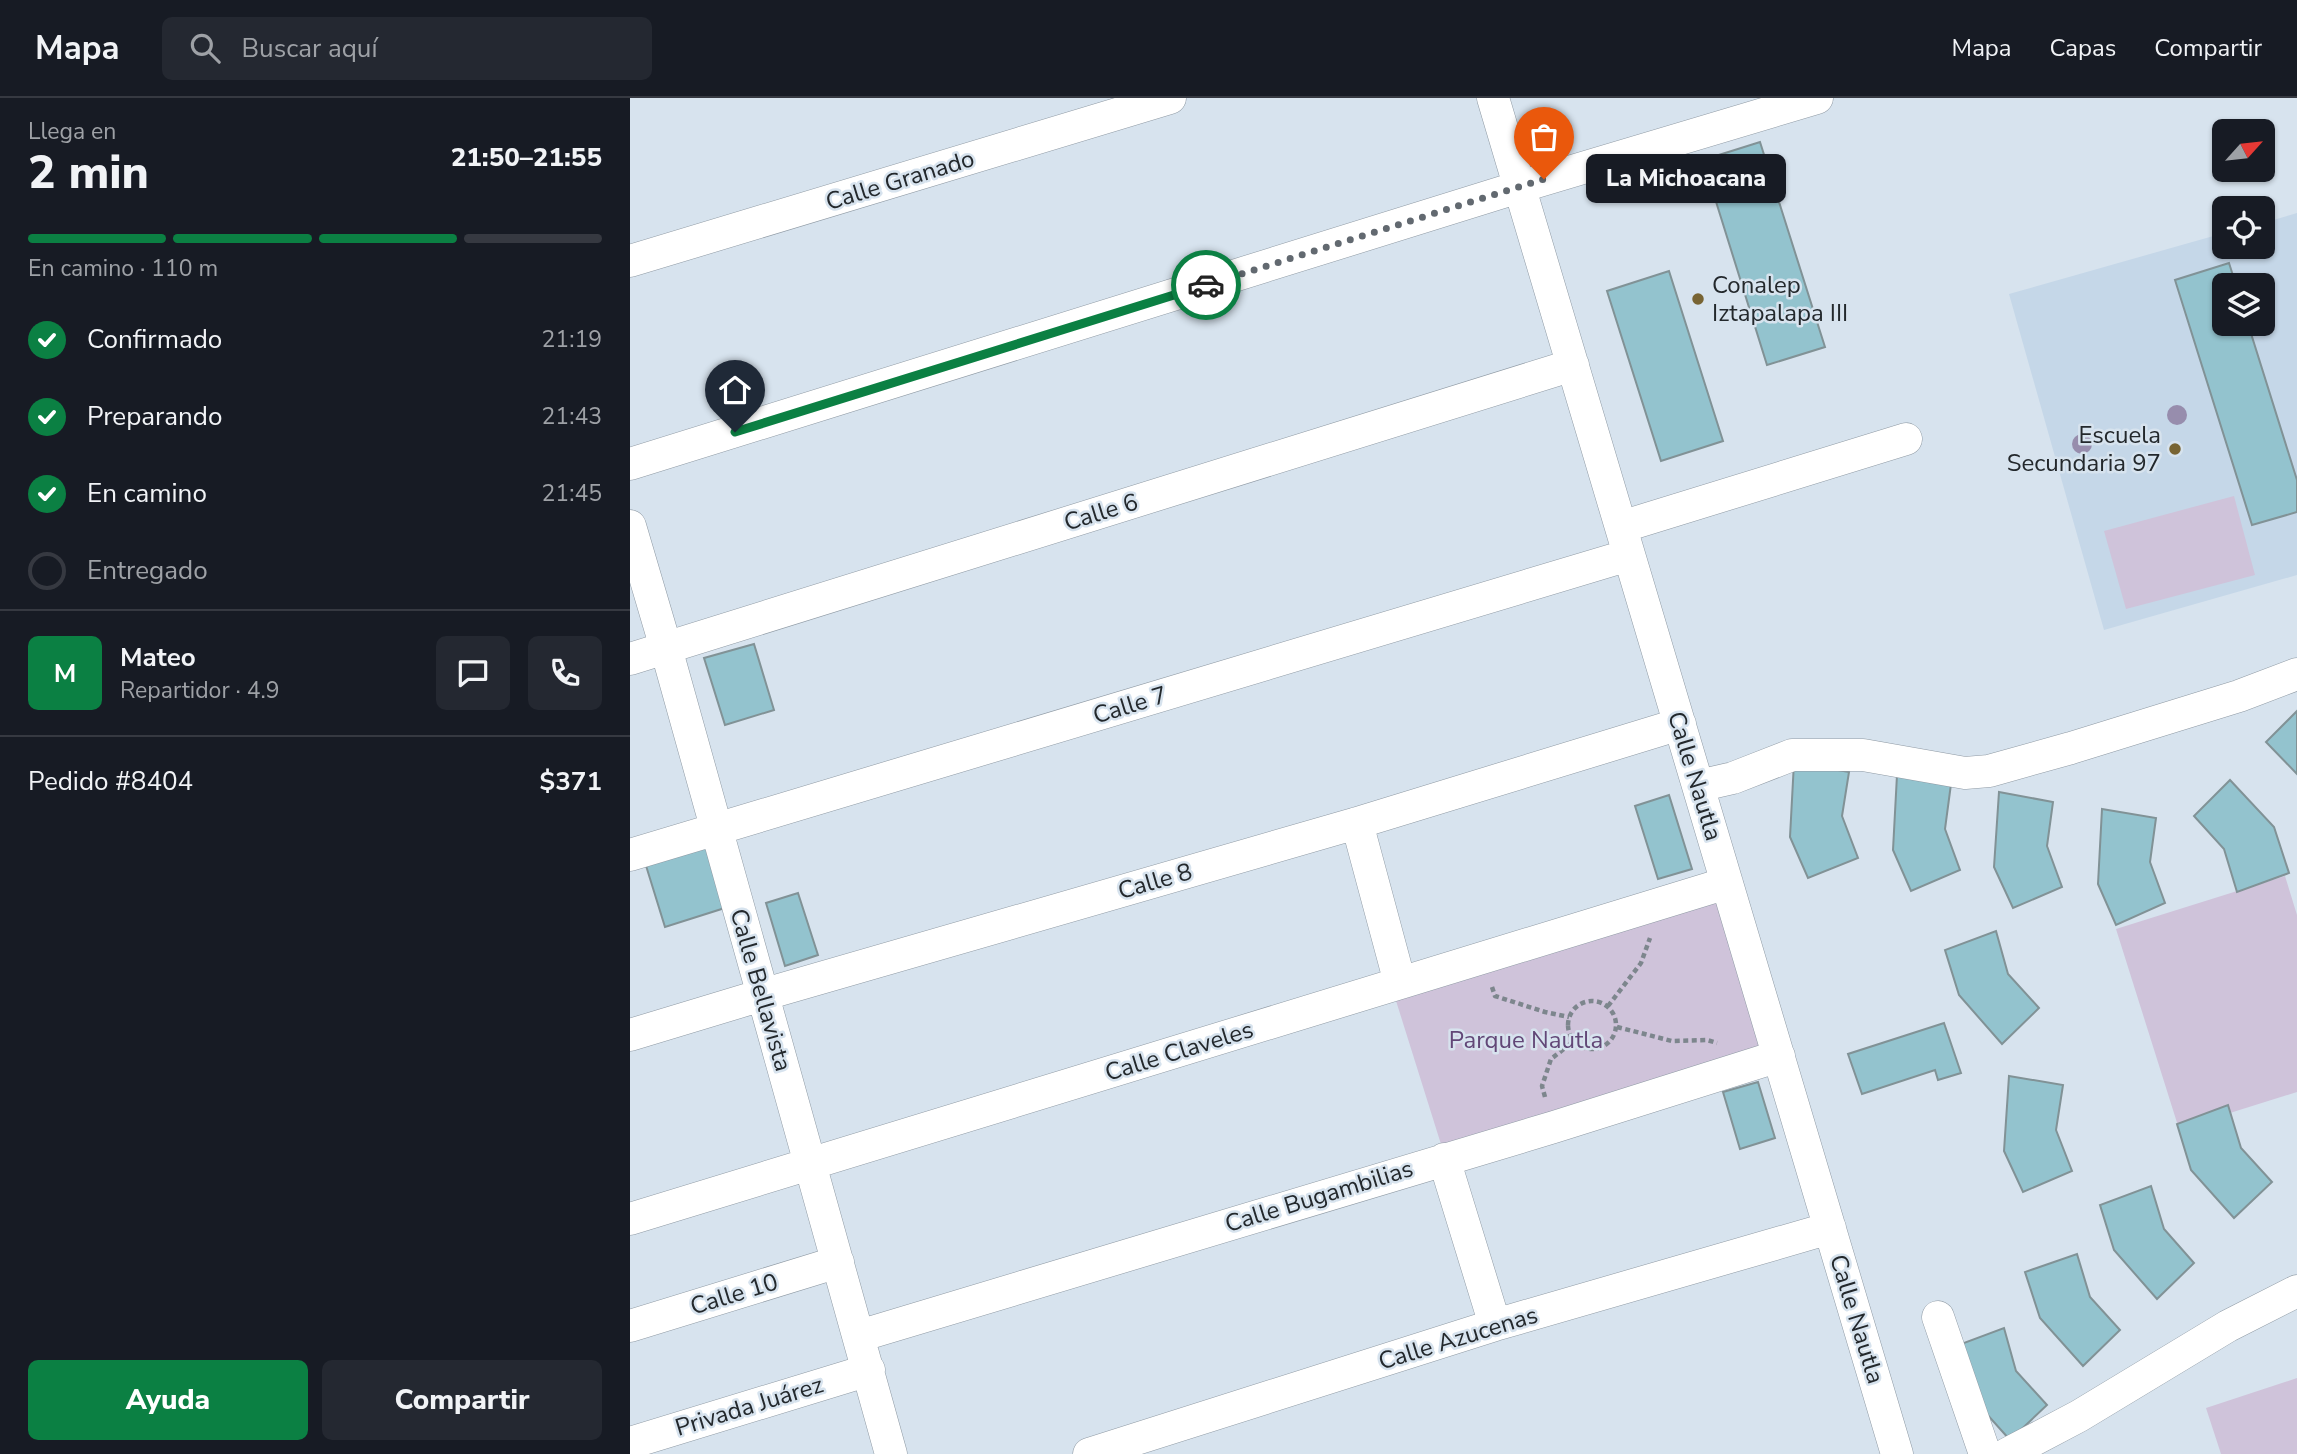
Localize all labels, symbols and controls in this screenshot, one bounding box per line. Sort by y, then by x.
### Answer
search box [162,17,652,80]
text: Mapa [35,26,120,71]
icon: search [186,29,224,67]
text: Buscar aquí [242,31,377,66]
text: Mapa [1952,32,2012,64]
text: Capas [2050,32,2116,64]
text: Compartir [2154,32,2262,64]
pin [1514,107,1574,179]
text: Llega en [28,116,116,147]
icon: bag [1525,118,1563,156]
north arrow [2212,119,2275,182]
map controls [2212,119,2275,336]
text: 21:50–21:55 [451,140,602,175]
text: 2 min [28,141,149,204]
street label: Calle Granado [822,142,978,218]
callout: La Michoacana [1586,154,1786,204]
text: La Michoacana [1606,163,1766,194]
button: locate [2212,196,2275,259]
courier [1171,250,1241,320]
text: En camino · 110 m [28,253,218,284]
icon: car [1187,266,1225,304]
place label: Conalep Iztapalapa III [1712,269,1848,329]
button: layers [2212,273,2275,336]
marker: Conalep Iztapalapa III [1690,291,1706,307]
icon: check [28,321,66,359]
text: Confirmado [87,322,222,357]
text: 21:19 [542,324,602,355]
pin [705,360,765,432]
icon: home [716,371,754,409]
icon: check [28,398,66,436]
text: Preparando [87,399,222,434]
text: 21:43 [542,401,602,432]
place label: Escuela Secundaria 97 [2007,419,2161,479]
marker: Escuela Secundaria 97 [2167,441,2183,457]
icon: check [28,475,66,513]
text: En camino [87,476,207,511]
text: 21:45 [542,478,602,509]
street label: Calle 6 [1060,486,1142,538]
text: Entregado [87,553,208,588]
button: chat [436,636,510,710]
button: phone [528,636,602,710]
text: Mateo [120,640,196,675]
text: M [54,656,76,691]
text: Repartidor · 4.9 [120,675,280,706]
street label: Calle 7 [1089,679,1171,731]
street label: Calle Nautla [1660,707,1730,845]
text: Pedido #8404 [28,764,193,799]
text: $371 [540,764,602,799]
street label: Calle 8 [1114,855,1196,907]
street label: Calle Bellavista [722,905,800,1075]
street label: Calle Claveles [1101,1013,1257,1089]
park label: Parque Nautla [1449,1024,1603,1056]
street label: Calle Bugambilias [1221,1152,1417,1240]
street label: Calle Nautla [1822,1250,1892,1388]
street label: Calle 10 [686,1265,782,1323]
street label: Calle Azucenas [1374,1299,1542,1377]
button: Ayuda [28,1360,308,1440]
button: Compartir [322,1360,602,1440]
street label: Privada Juárez [671,1368,827,1444]

